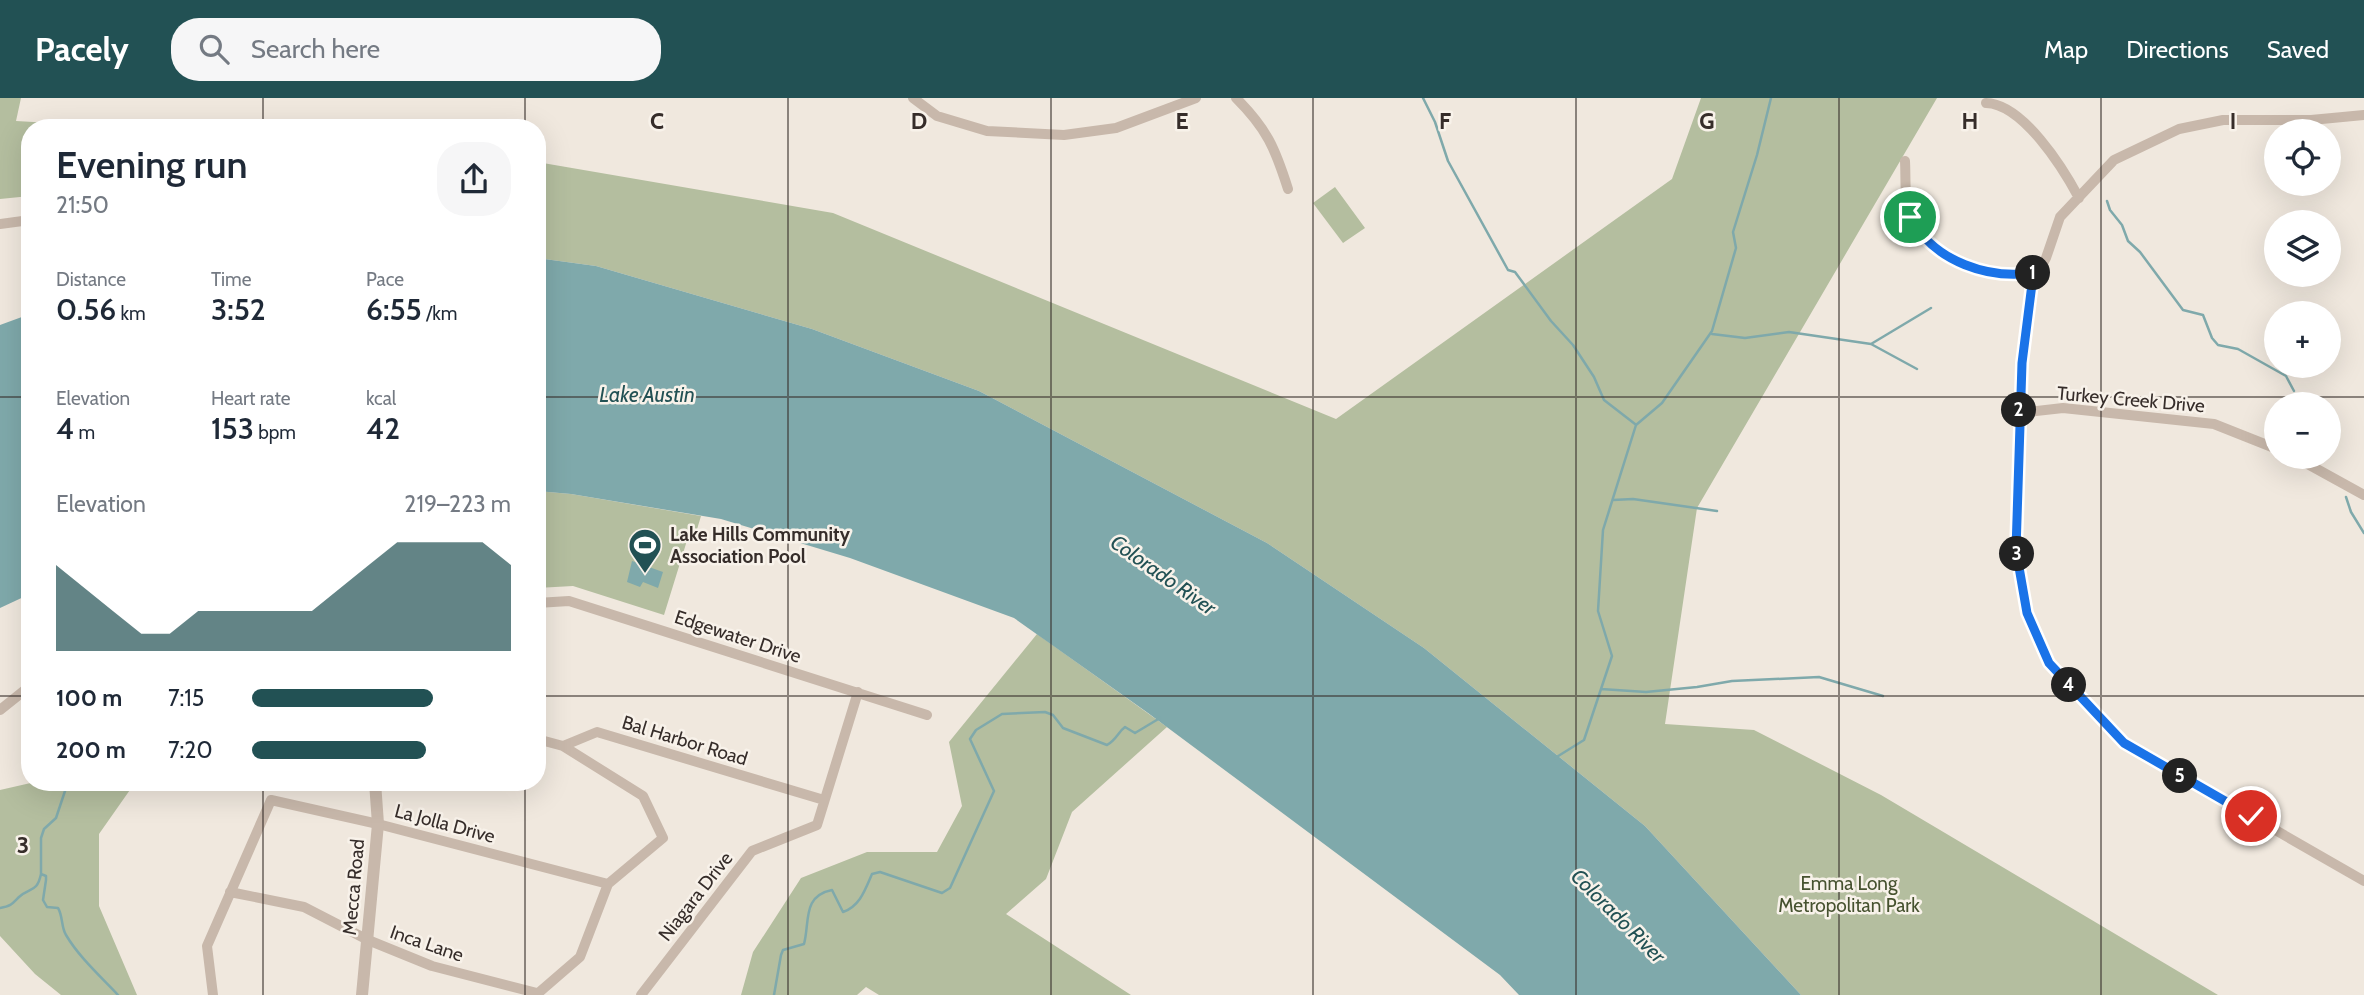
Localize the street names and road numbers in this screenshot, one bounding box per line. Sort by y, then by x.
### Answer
street label: Turkey Creek Drive [2056,382,2206,417]
street label: Edgewater Drive [672,605,804,668]
street label: Bal Harbor Road [619,710,750,770]
street label: La Jolla Drive [392,799,498,848]
street label: Mecca Road [338,838,369,936]
street label: Niagara Drive [653,847,738,945]
street label: Inca Lane [387,920,467,967]

